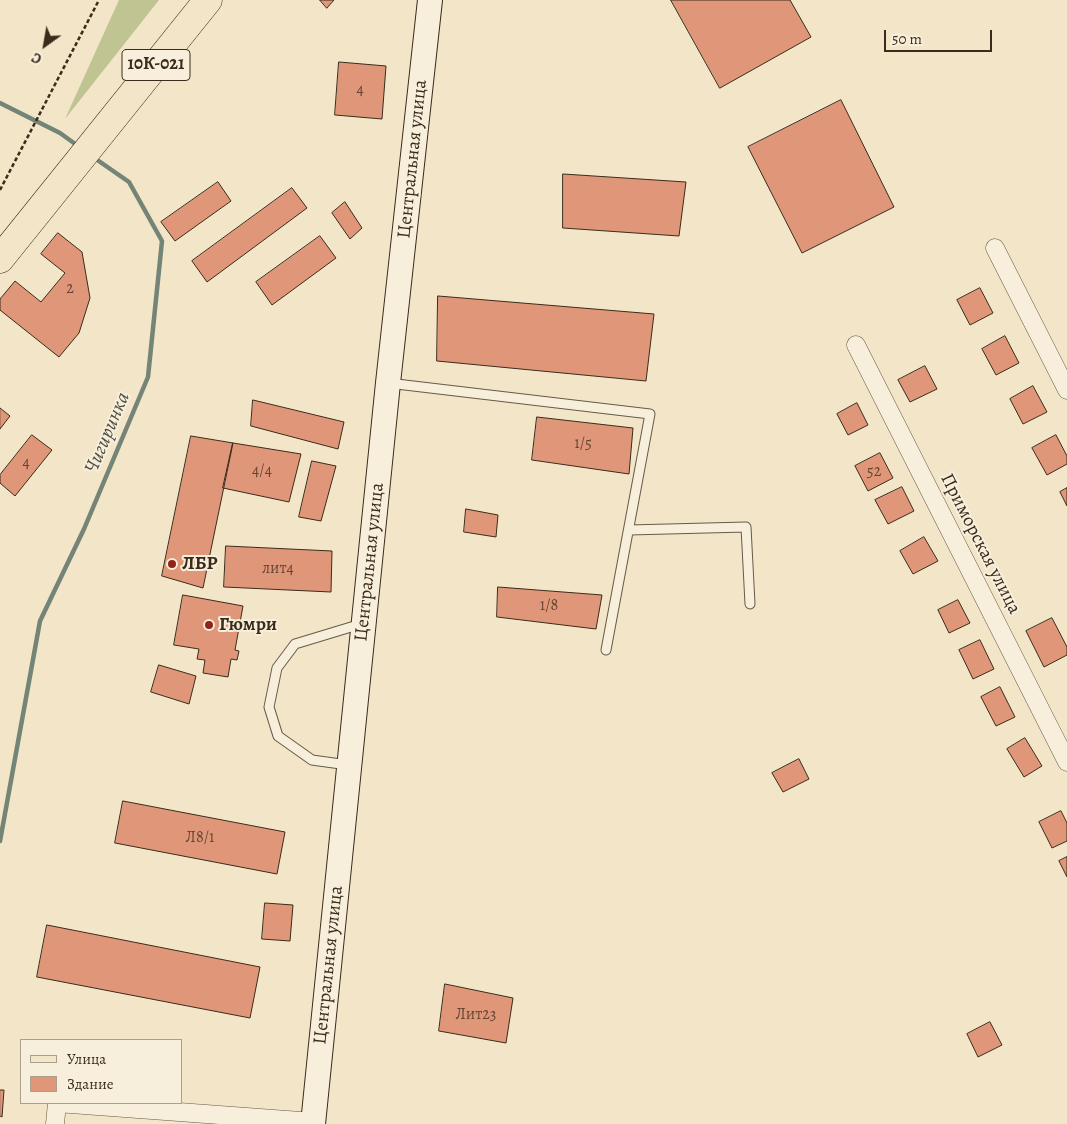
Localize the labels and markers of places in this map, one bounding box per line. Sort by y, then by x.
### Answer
place label: ЛБР [182,553,218,575]
marker: ЛБР [166,558,178,570]
place label: Гюмри [219,614,277,636]
marker: Гюмри [203,619,215,631]

